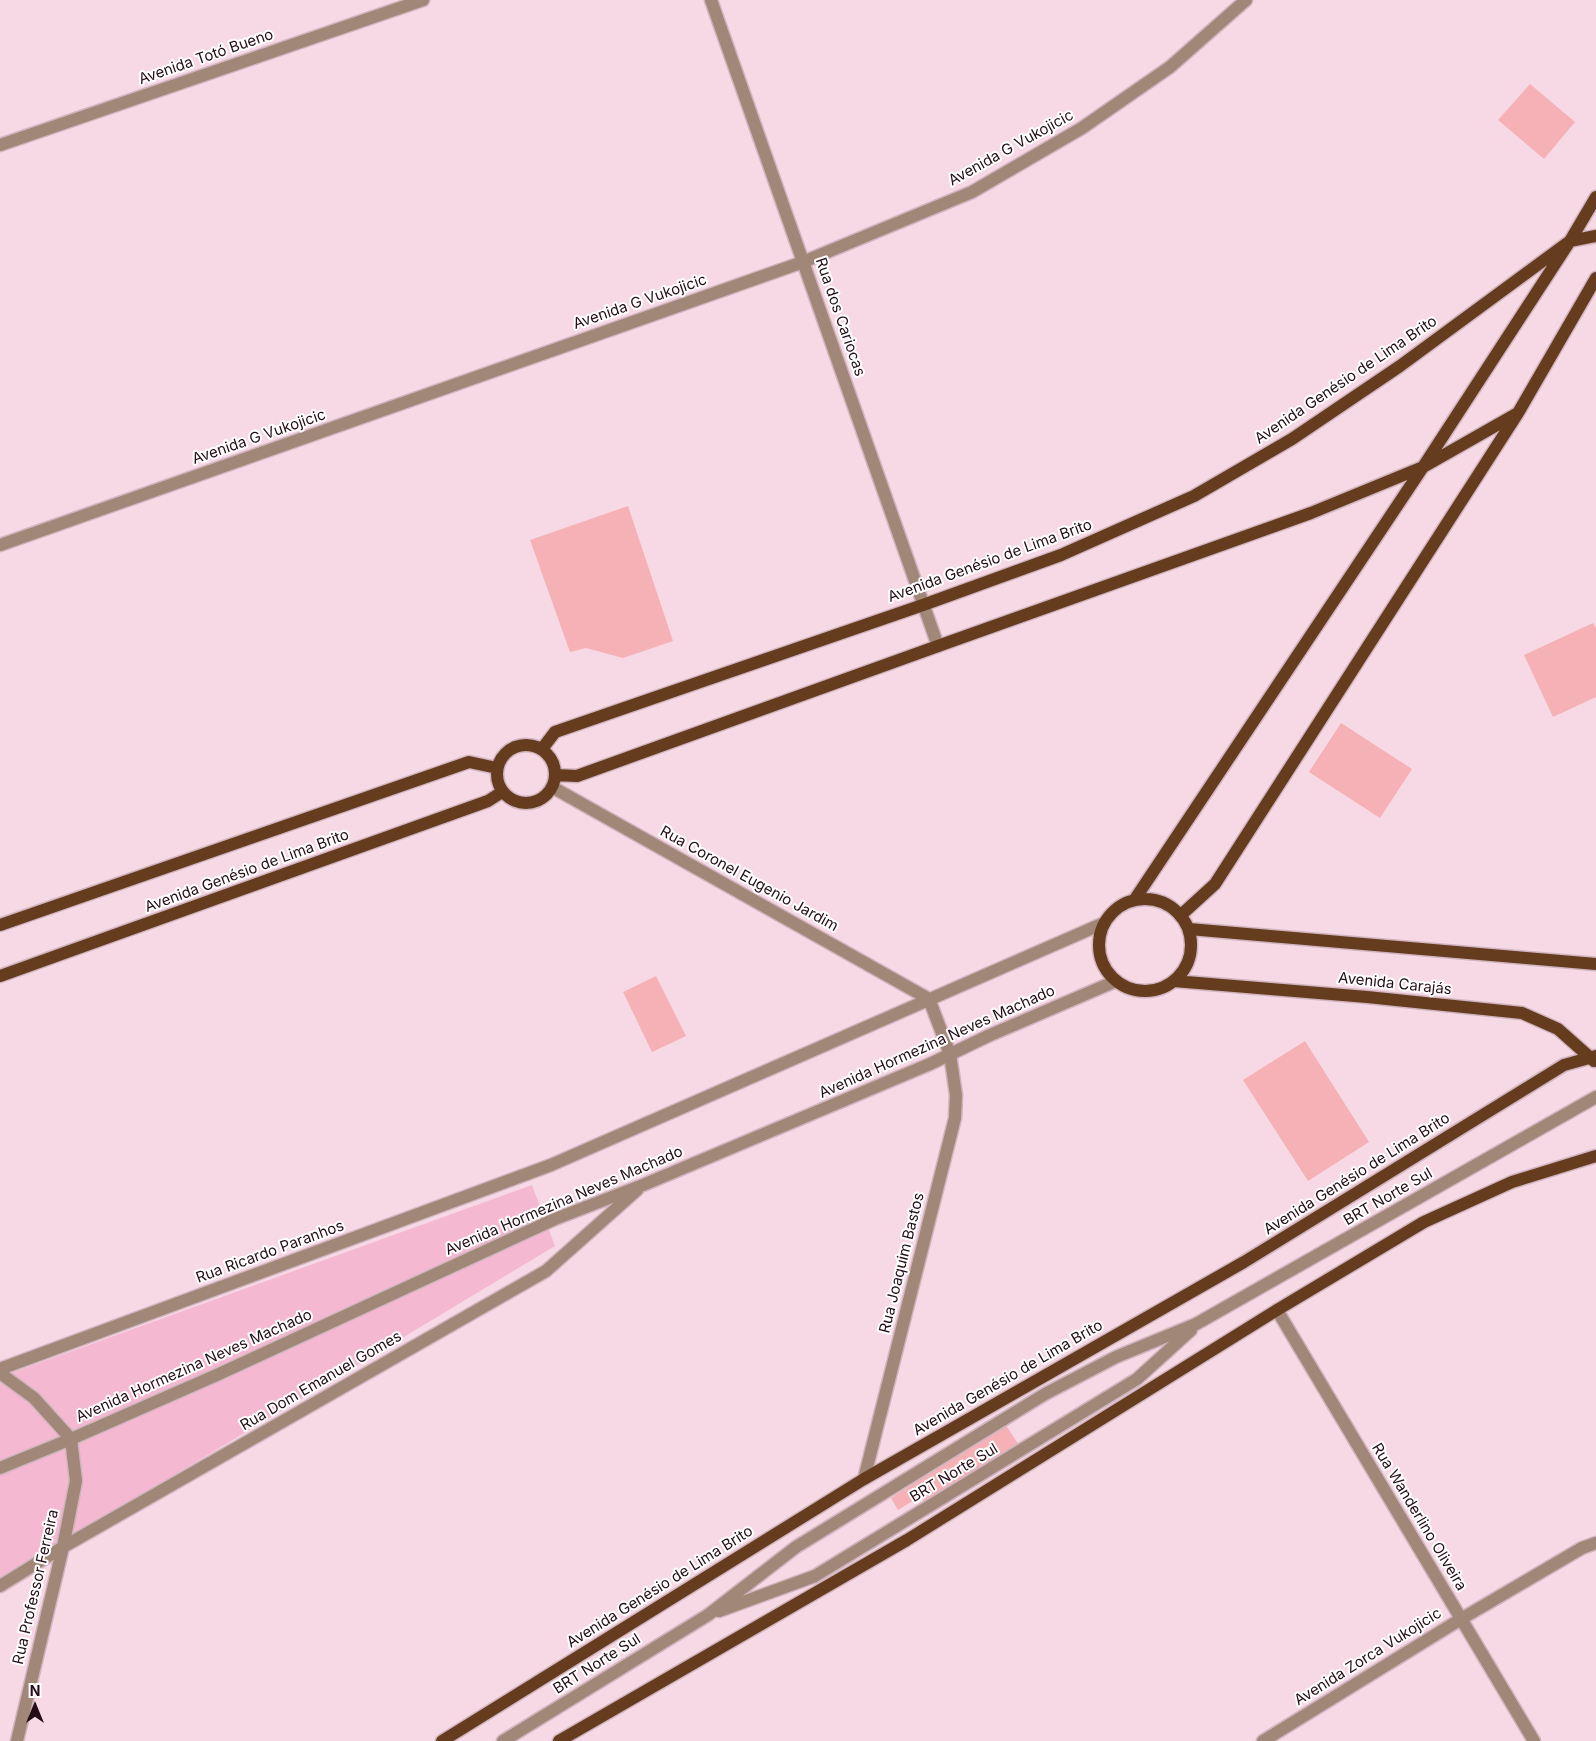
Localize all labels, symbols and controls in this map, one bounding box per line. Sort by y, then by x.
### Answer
street label: Avenida Totó Bueno [136,25,276,89]
street label: Avenida G Vukojicic [945,106,1077,190]
street label: Rua dos Cariocas [811,255,869,379]
street label: Avenida G Vukojicic [571,271,709,333]
street label: Avenida Genésio de Lima Brito [1251,312,1441,448]
street label: Avenida G Vukojicic [190,406,328,468]
street label: Avenida Genésio de Lima Brito [885,516,1095,606]
street label: Rua Coronel Eugenio Jardim [657,822,841,936]
street label: Avenida Genésio de Lima Brito [142,826,352,916]
street label: Avenida Carajás [1337,969,1453,999]
street label: Avenida Hormezina Neves Machado [816,982,1058,1102]
street label: Avenida Genésio de Lima Brito [1261,1109,1453,1239]
street label: Avenida Hormezina Neves Machado [442,1143,686,1259]
street label: BRT Norte Sul [1340,1164,1436,1230]
street label: Rua Joaquim Bastos [876,1191,928,1335]
street label: Rua Ricardo Paranhos [194,1217,346,1287]
street label: Avenida Hormezina Neves Machado [73,1306,315,1426]
street label: Avenida Genésio de Lima Brito [910,1316,1106,1440]
street label: Rua Dom Emanuel Gomes [237,1327,405,1435]
street label: BRT Norte Sul [907,1440,1001,1506]
street label: Rua Wanderlino Oliveira [1368,1440,1470,1594]
street label: Rua Professor Ferreira [9,1508,63,1666]
street label: Avenida Genésio de Lima Brito [564,1522,756,1652]
street label: Avenida Zorca Vukojicic [1291,1604,1445,1710]
street label: BRT Norte Sul [550,1630,644,1698]
north arrow [10,1681,60,1731]
text: N [30,1682,40,1699]

